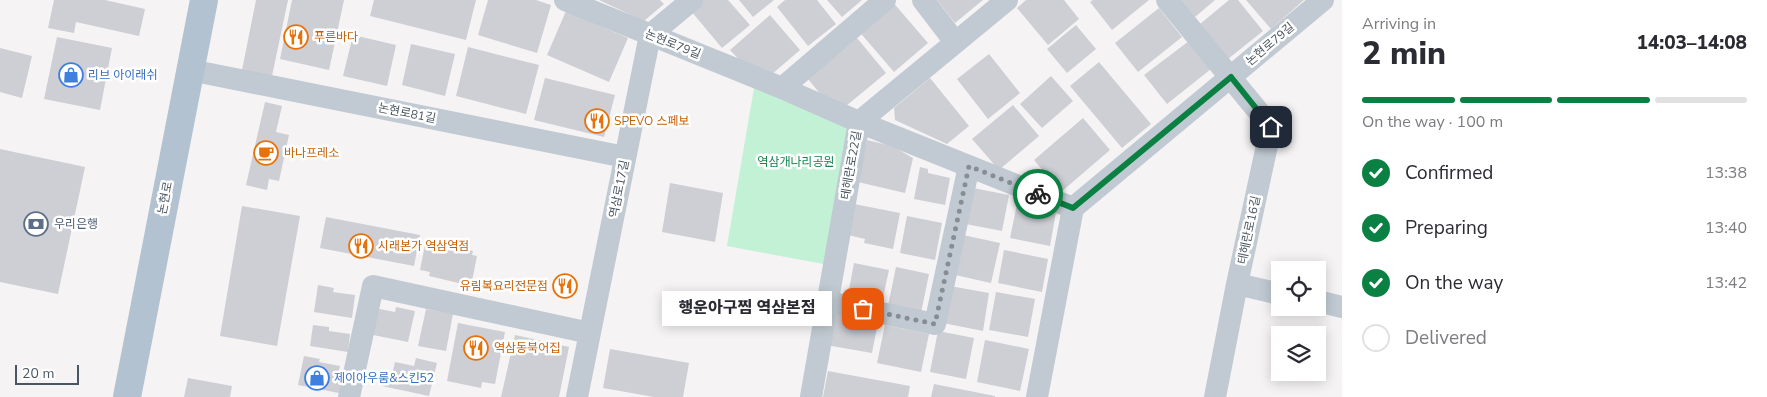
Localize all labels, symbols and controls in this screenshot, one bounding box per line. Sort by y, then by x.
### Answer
text: Arriving in [1362,13,1436,35]
street label: 논현로79길 [1242,19,1298,69]
restaurant icon: 푸른바다 [283,24,309,50]
street label: 논현로79길 [643,26,703,62]
place label: 푸른바다 [314,29,358,45]
text: 14:03–14:08 [1636,30,1747,56]
text: 2 min [1362,32,1446,75]
shop icon: 리브 아이래쉬 [58,62,84,88]
place label: 리브 아이래쉬 [88,67,157,83]
street label: 논현로81길 [377,100,437,126]
pin [1250,106,1292,148]
restaurant icon: SPEVO 스페보 [584,108,610,134]
text: On the way · 100 m [1362,111,1503,133]
place label: SPEVO 스페보 [614,113,689,129]
icon: home [1257,113,1285,141]
street label: 테헤란로22길 [837,129,865,201]
cafe icon: 바나프레소 [253,140,279,166]
place label: 바나프레소 [284,145,339,161]
park label: 역삼개나리공원 [757,154,835,170]
street label: 역삼로17길 [606,159,632,219]
icon: check [1362,159,1390,187]
text: Confirmed [1405,160,1493,186]
text: 13:38 [1705,162,1747,184]
courier [1013,169,1063,219]
street label: 논현로 [154,180,176,216]
icon: bike [1024,180,1052,208]
street label: 테헤란로16길 [1234,194,1264,266]
bank icon: 우리은행 [23,211,49,237]
icon: check [1362,214,1390,242]
text: Preparing [1405,215,1488,241]
place label: 우리은행 [54,216,98,232]
text: 13:40 [1705,217,1747,239]
restaurant icon: 시래본가 역삼역점 [348,233,374,259]
place label: 시래본가 역삼역점 [378,238,469,254]
map controls [1271,261,1326,381]
button: locate [1271,261,1326,316]
icon: check [1362,269,1390,297]
text: On the way [1405,270,1503,296]
text: 13:42 [1705,272,1747,294]
restaurant icon: 유림복요리전문점 [552,273,578,299]
place label: 유림복요리전문점 [460,278,548,294]
pin [842,288,884,330]
callout: 행운아구찜 역삼본점 [663,292,833,326]
icon: bag [849,295,877,323]
text: 행운아구찜 역삼본점 [679,297,815,319]
text: Delivered [1405,325,1487,351]
button: layers [1271,326,1326,381]
restaurant icon: 역삼동북어집 [463,335,489,361]
place label: 역삼동북어집 [494,340,560,356]
scale bar [15,362,79,385]
text: 20 m [22,364,54,383]
shop icon: 제이아우룸&스킨52 [304,365,330,391]
place label: 제이아우룸&스킨52 [334,370,434,386]

